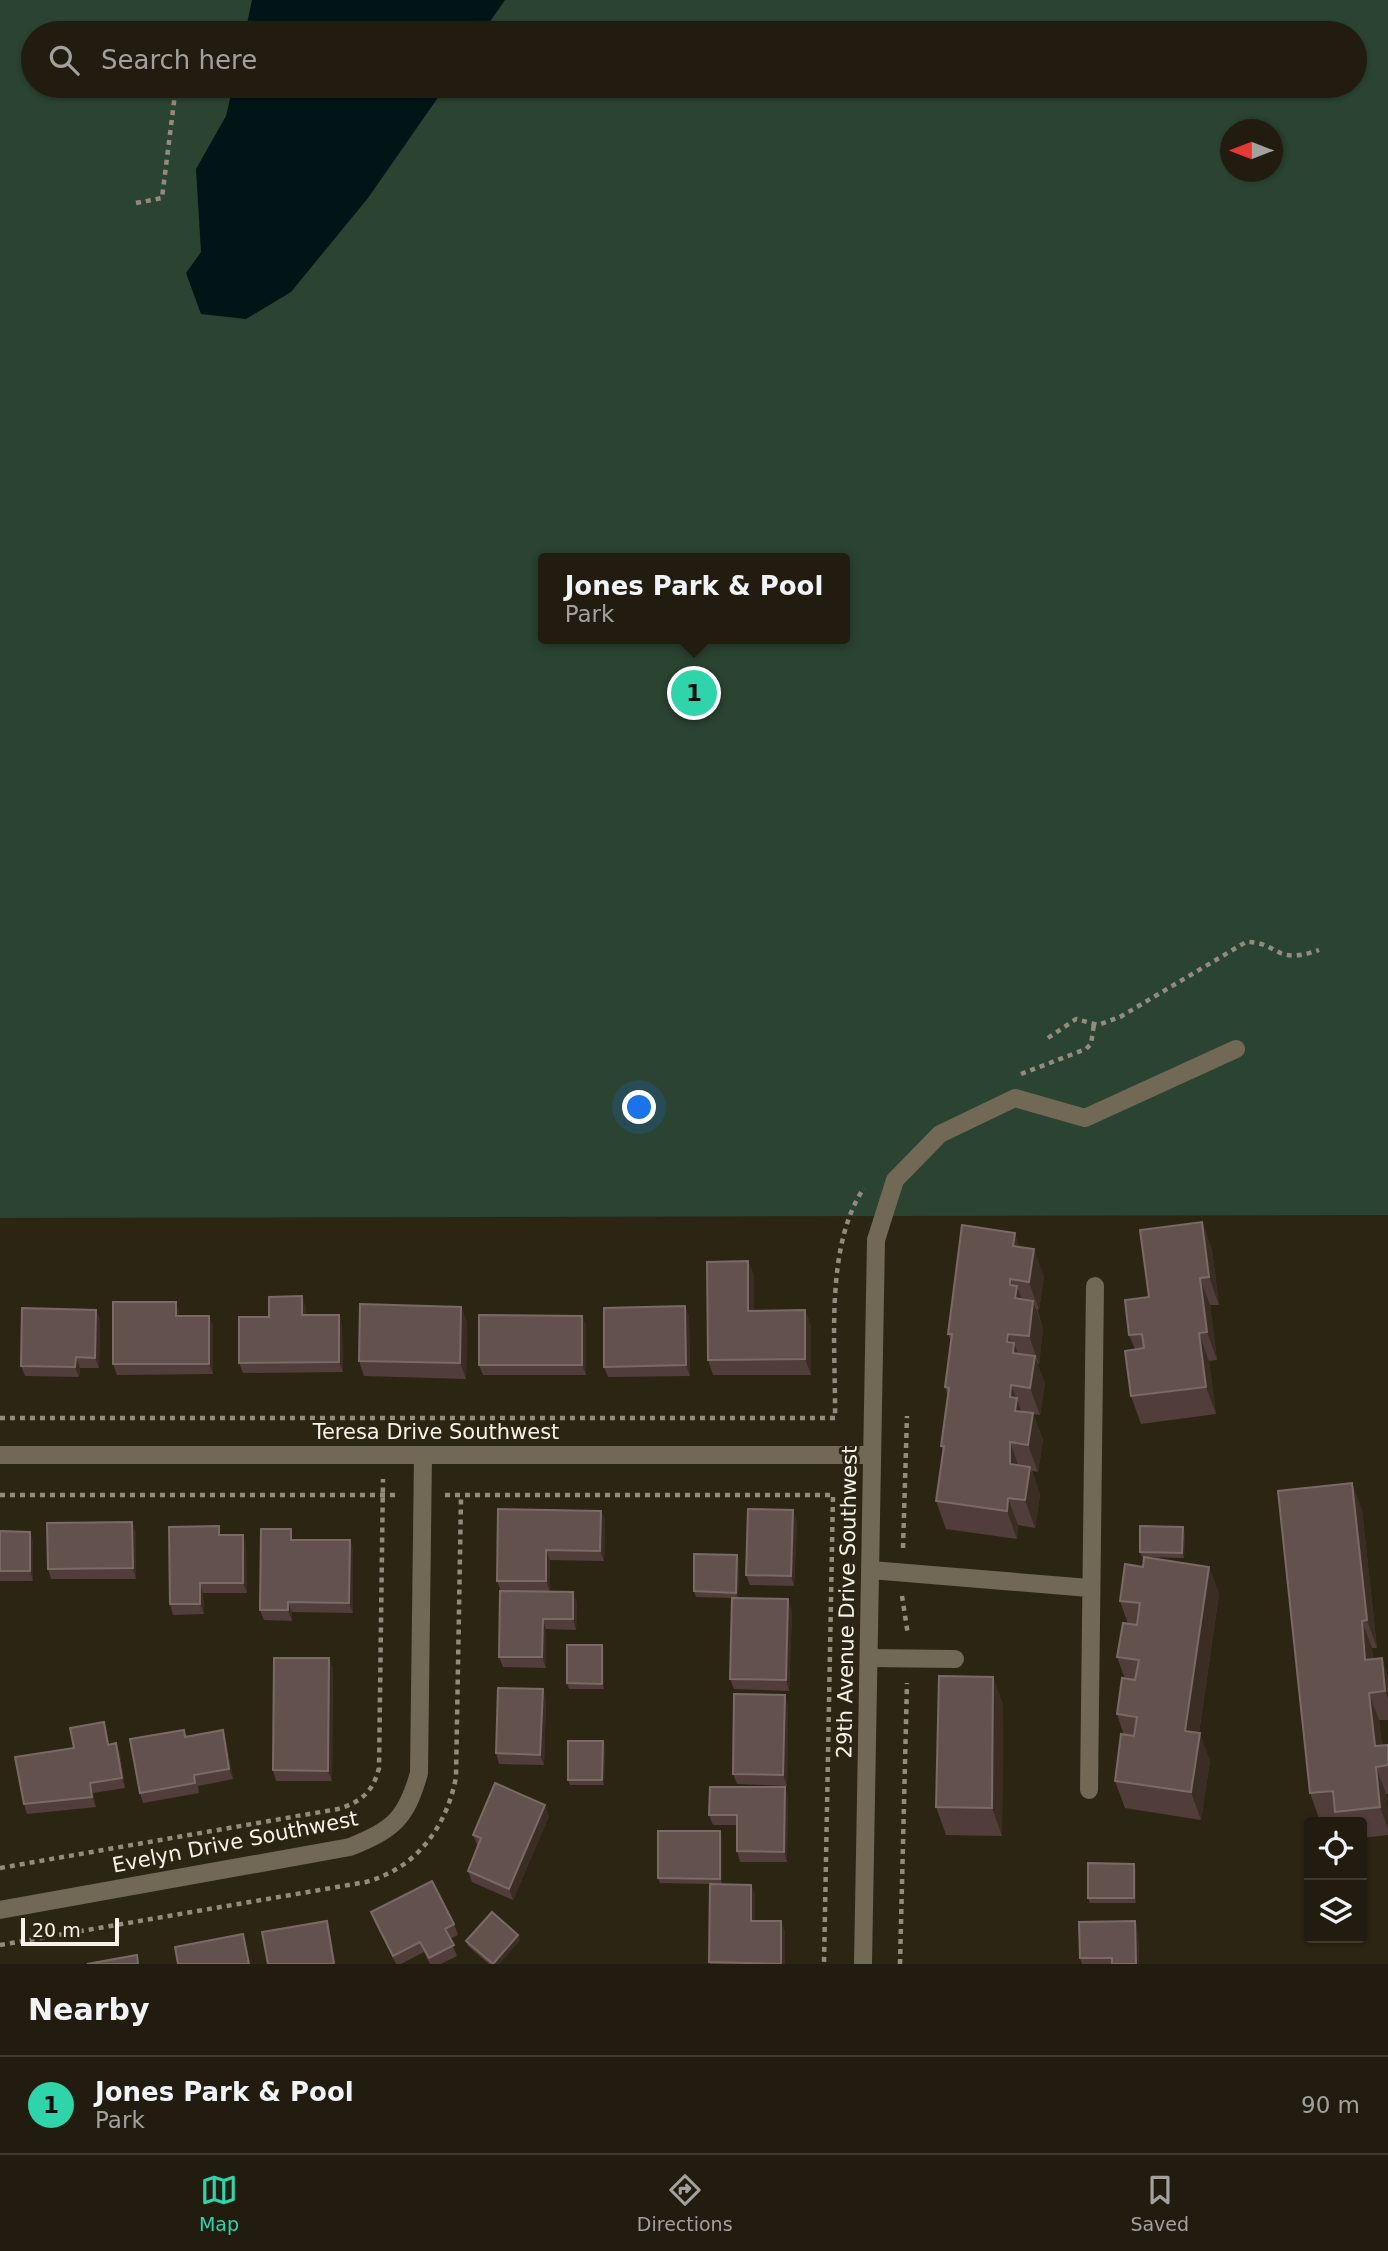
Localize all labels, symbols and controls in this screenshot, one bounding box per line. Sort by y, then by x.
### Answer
search box [21,21,1367,98]
icon: search [45,41,83,79]
text: Search here [101,45,257,75]
north arrow [1220,119,1283,182]
popup [538,553,850,644]
text: Jones Park & Pool [565,571,823,601]
text: Park [565,601,614,627]
pin: 1 [671,667,717,719]
your location [622,1090,656,1124]
street label: Teresa Drive Southwest [312,1420,559,1444]
street label: 29th Avenue Drive Southwest [832,1446,862,1758]
street label: Evelyn Drive Southwest [110,1806,360,1878]
map controls [1304,1817,1367,1943]
button: locate [1304,1817,1367,1880]
button: layers [1304,1880,1367,1943]
scale bar [21,1915,119,1947]
text: 20 m [32,1919,81,1941]
text: Nearby [28,1992,150,2027]
text: Jones Park & Pool [95,2077,354,2107]
text: 1 [43,2092,59,2118]
text: 90 m [1301,2092,1360,2118]
text: Park [95,2107,145,2133]
tab: Map [199,2171,239,2235]
tab: Directions [637,2171,733,2235]
tab: Saved [1130,2171,1189,2235]

